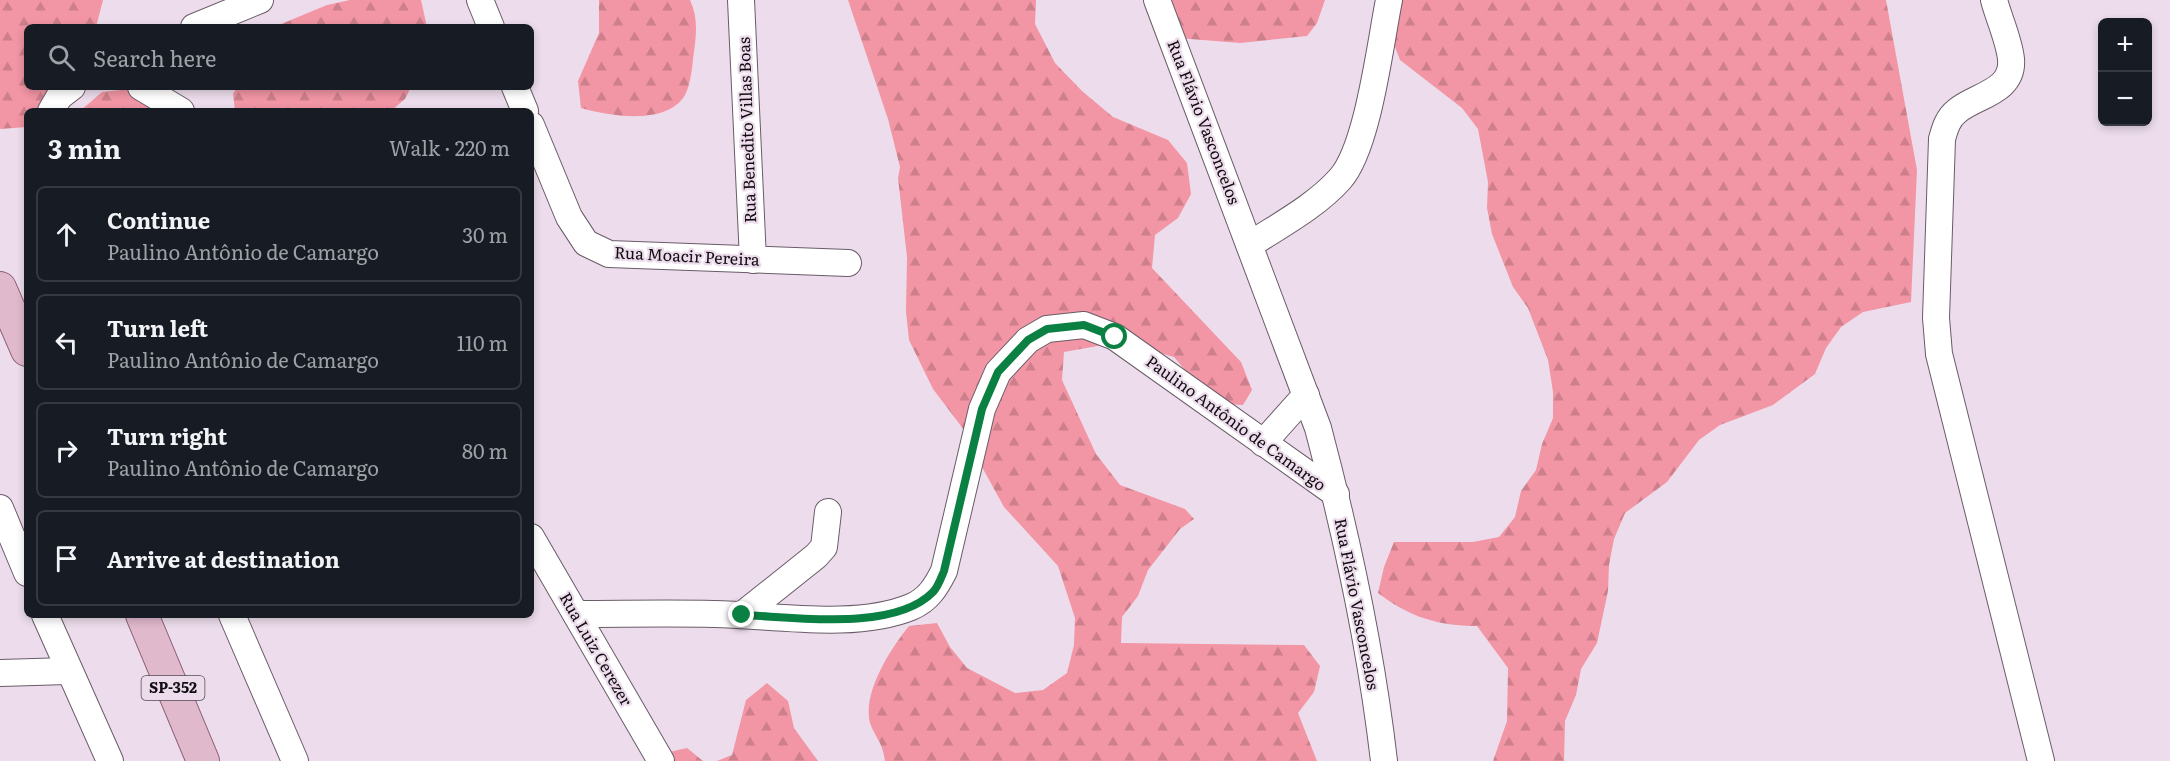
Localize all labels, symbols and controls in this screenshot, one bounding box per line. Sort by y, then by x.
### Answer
map controls [2098,18,2152,126]
button: + [2098,18,2152,72]
search box [24,24,534,90]
street label: Rua Flávio Vasconcelos [1162,36,1247,207]
street label: Rua Benedito Villas Boas [731,37,761,223]
icon: search [45,41,78,74]
text: Search here [93,41,216,74]
button: − [2098,72,2152,126]
text: 3 min [48,128,121,167]
text: Walk · 220 m [389,132,510,162]
text: Continue [107,203,210,236]
icon: ahead [50,218,83,251]
text: 30 m [462,219,508,249]
text: Paulino Antônio de Camargo [107,236,379,266]
street label: Rua Moacir Pereira [614,239,761,271]
text: Turn left [107,311,208,344]
route start [1101,323,1127,349]
icon: left [50,326,83,359]
text: 110 m [457,327,508,357]
text: Paulino Antônio de Camargo [107,344,379,374]
street label: Paulino Antônio de Camargo [1142,349,1332,496]
text: Turn right [107,419,227,452]
icon: right [50,434,83,467]
text: 80 m [462,435,508,465]
text: Paulino Antônio de Camargo [107,452,379,482]
street label: Rua Flávio Vasconcelos [1330,516,1386,692]
icon: arrive [50,542,83,575]
text: Arrive at destination [107,542,340,575]
street label: Rua Luiz Cerezer [555,587,639,710]
route end [728,601,754,627]
road number: SP-352 [142,676,204,700]

